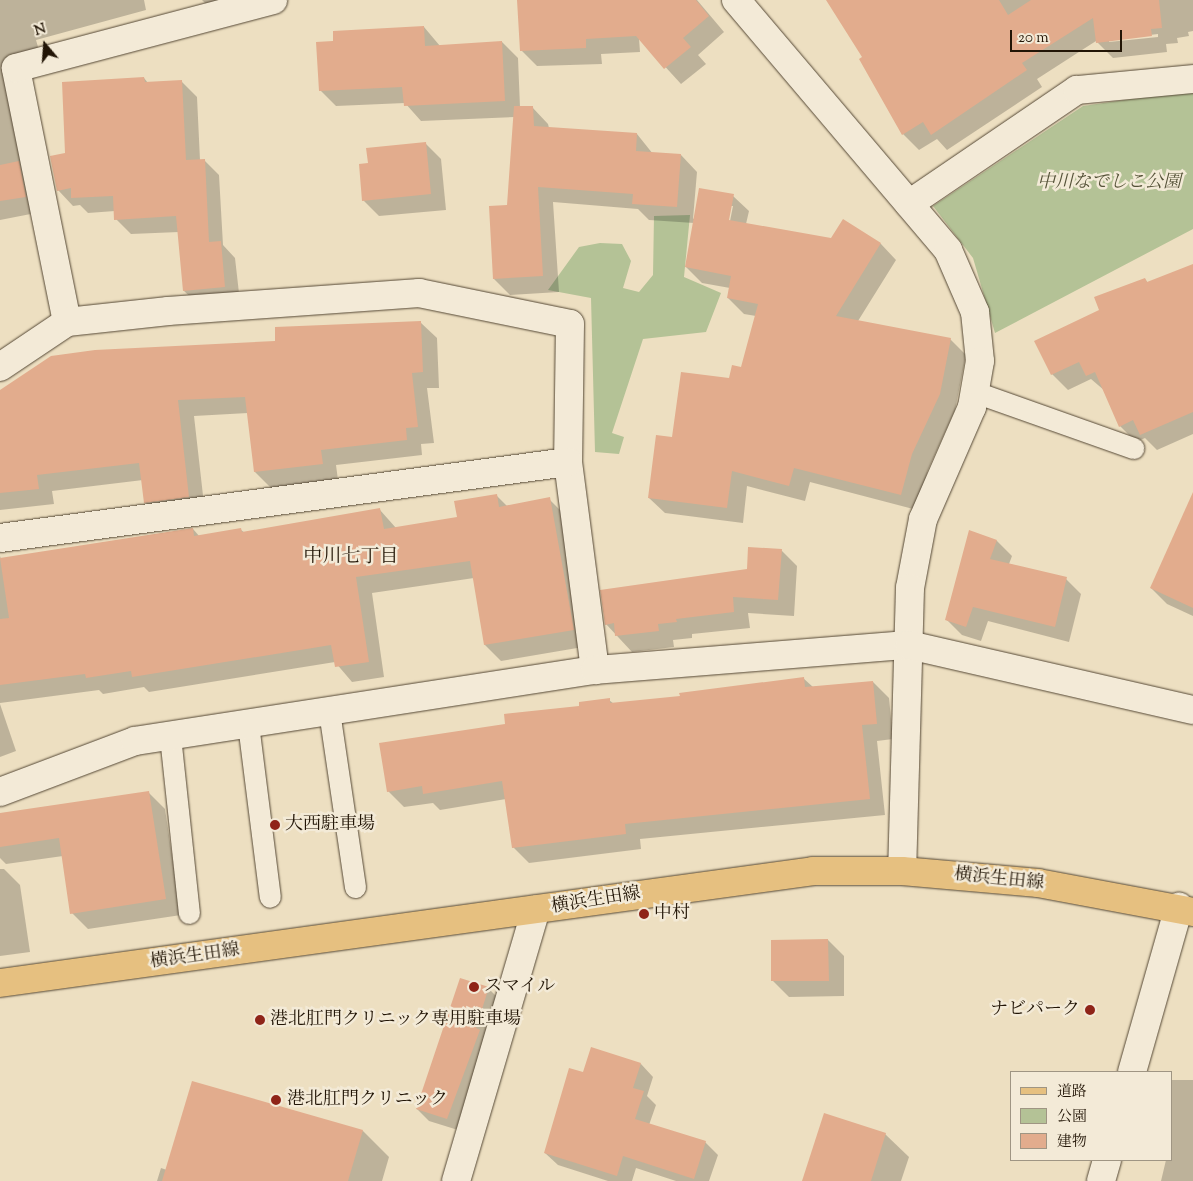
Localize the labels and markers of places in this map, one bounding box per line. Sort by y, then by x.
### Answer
place label: 大西駐車場 [285,814,375,836]
marker: 大西駐車場 [269,819,281,831]
place label: 中村 [654,903,690,925]
marker: 中村 [638,908,650,920]
place label: スマイル [484,976,556,998]
marker: スマイル [468,981,480,993]
place label: ナビパーク [990,999,1080,1021]
marker: ナビパーク [1084,1004,1096,1016]
place label: 港北肛門クリニック専用駐車場 [270,1009,522,1031]
marker: 港北肛門クリニック専用駐車場 [254,1014,266,1026]
place label: 港北肛門クリニック [287,1089,449,1111]
marker: 港北肛門クリニック [269,1093,283,1107]

